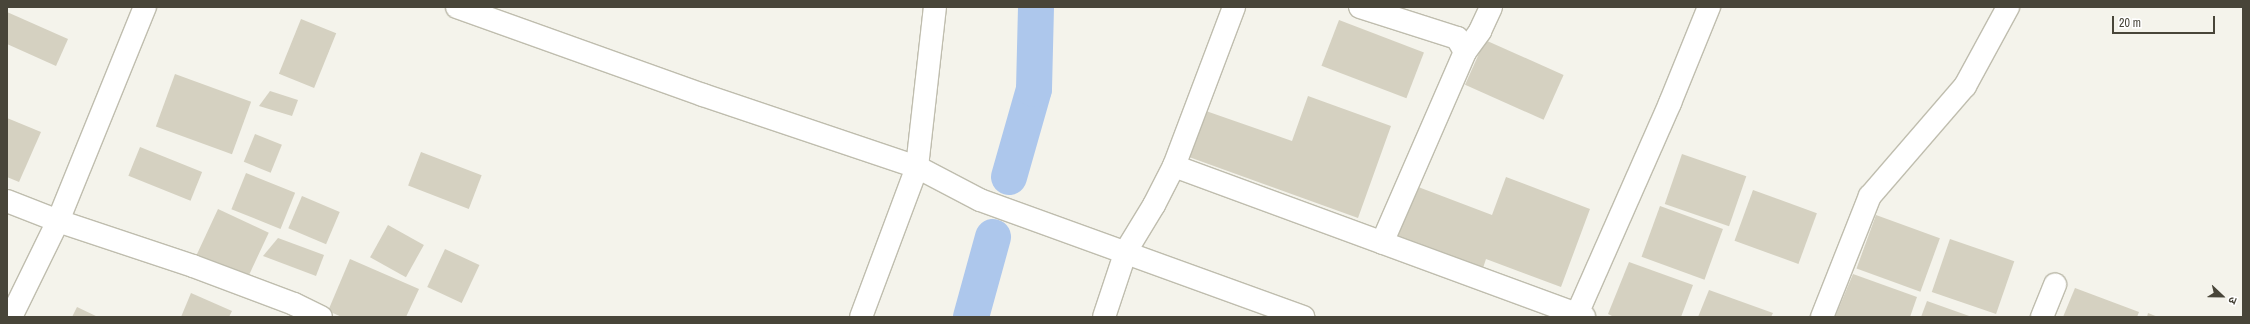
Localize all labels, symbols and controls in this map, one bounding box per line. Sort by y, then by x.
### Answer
scale bar [2114,8,2217,34]
text: 20 m [2119,15,2141,31]
north arrow [2202,276,2242,316]
text: उ [2225,295,2241,306]

